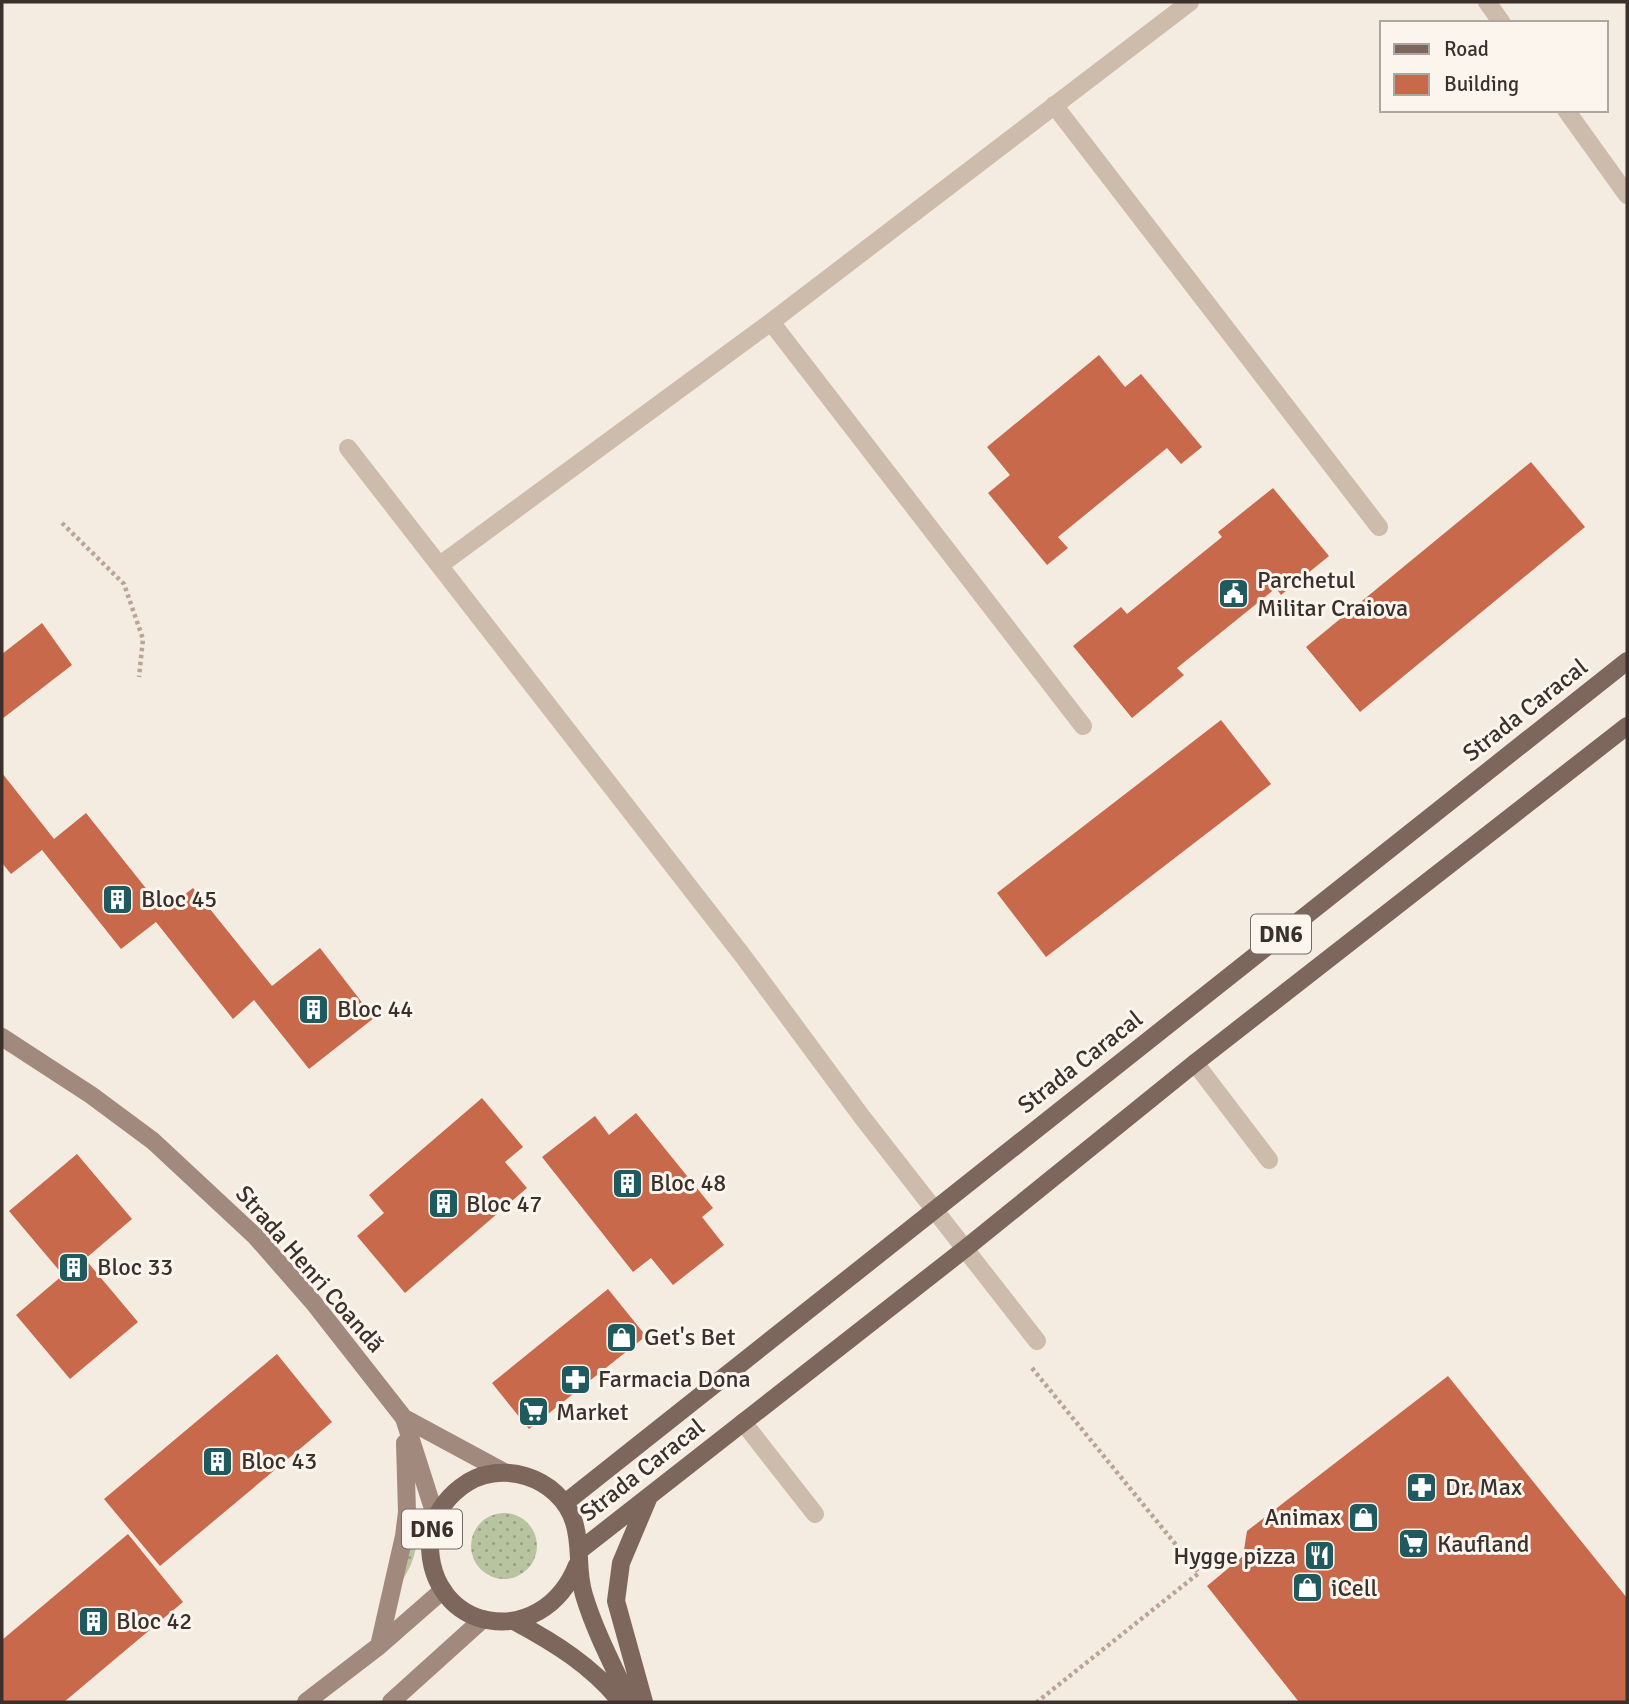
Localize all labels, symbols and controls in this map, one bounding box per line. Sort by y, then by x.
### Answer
legend [1380,21,1608,112]
text: Road [1444,36,1489,62]
text: Building [1444,71,1519,97]
place label: Parchetul Militar Craiova [1257,565,1408,623]
public building icon: Parchetul Militar Craiova [1217,577,1251,611]
street label: Strada Caracal [1457,652,1593,768]
building icon: Bloc 45 [101,882,135,916]
place label: Bloc 45 [141,884,217,914]
road number: DN6 [1251,914,1311,953]
building icon: Bloc 44 [297,992,331,1026]
place label: Bloc 44 [337,994,413,1024]
street label: Strada Caracal [1012,1004,1148,1120]
building icon: Bloc 48 [610,1166,644,1200]
place label: Bloc 48 [650,1168,726,1198]
street label: Strada Henri Coandă [229,1179,391,1359]
building icon: Bloc 47 [426,1187,460,1221]
place label: Bloc 47 [466,1189,542,1219]
building icon: Bloc 33 [57,1250,91,1284]
place label: Bloc 33 [97,1252,173,1282]
shop icon: Get's Bet [604,1320,638,1354]
place label: Get's Bet [644,1322,736,1352]
pharmacy icon: Farmacia Dona [558,1362,592,1396]
place label: Farmacia Dona [598,1364,751,1394]
supermarket icon: Market [516,1395,550,1429]
place label: Market [556,1397,628,1427]
street label: Strada Caracal [574,1412,710,1528]
building icon: Bloc 43 [201,1444,235,1478]
place label: Bloc 43 [241,1446,317,1476]
pharmacy icon: Dr. Max [1405,1470,1439,1504]
place label: Dr. Max [1445,1472,1522,1502]
shop icon: Animax [1347,1500,1381,1534]
place label: Animax [1264,1502,1341,1532]
road number: DN6 [402,1510,462,1548]
supermarket icon: Kaufland [1397,1527,1431,1561]
place label: Kaufland [1437,1529,1529,1559]
restaurant icon: Hygge pizza [1302,1539,1336,1573]
place label: Hygge pizza [1173,1541,1296,1571]
shop icon: iCell [1291,1571,1325,1605]
place label: iCell [1331,1573,1378,1603]
building icon: Bloc 42 [76,1604,110,1638]
place label: Bloc 42 [116,1606,192,1636]

